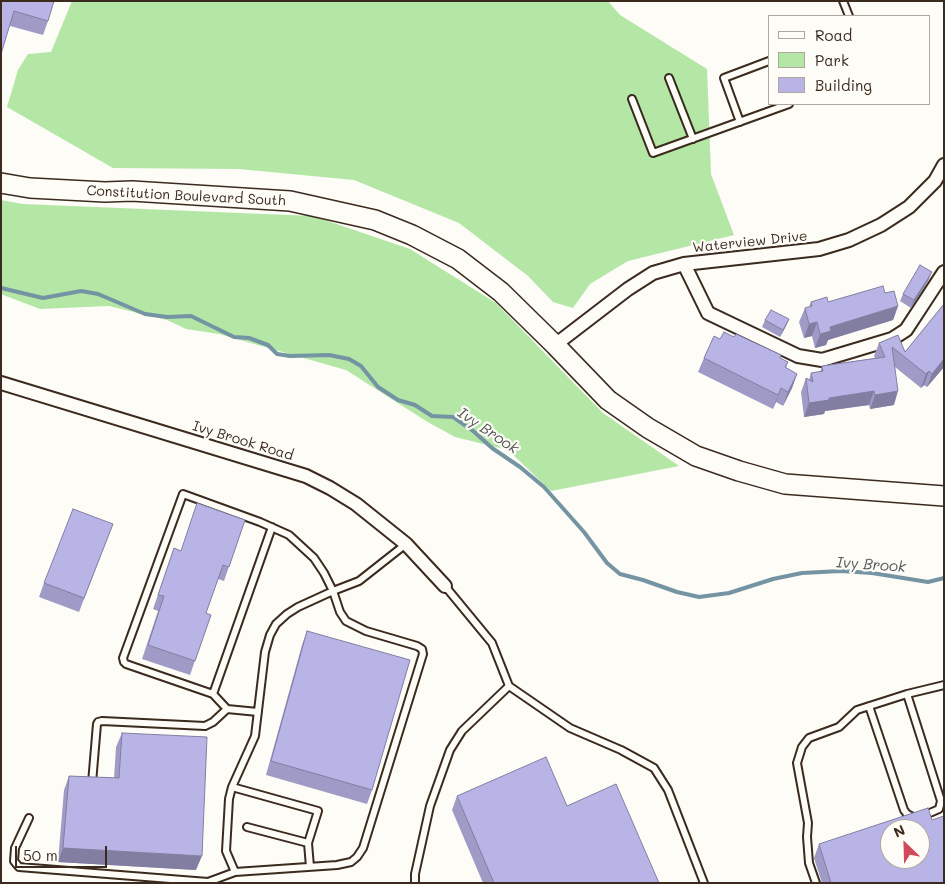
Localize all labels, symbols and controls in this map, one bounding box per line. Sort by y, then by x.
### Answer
legend [768,15,930,105]
text: Road [815,25,852,45]
text: Park [815,50,849,70]
text: Building [815,75,872,95]
street label: Constitution Boulevard South [86,182,286,210]
street label: Waterview Drive [692,228,808,256]
water label: Ivy Brook [454,404,522,458]
street label: Ivy Brook Road [191,418,295,464]
water label: Ivy Brook [836,554,906,576]
north arrow [880,819,930,869]
text: N [890,820,908,842]
scale bar [18,836,110,868]
text: 50 m [23,845,58,865]

